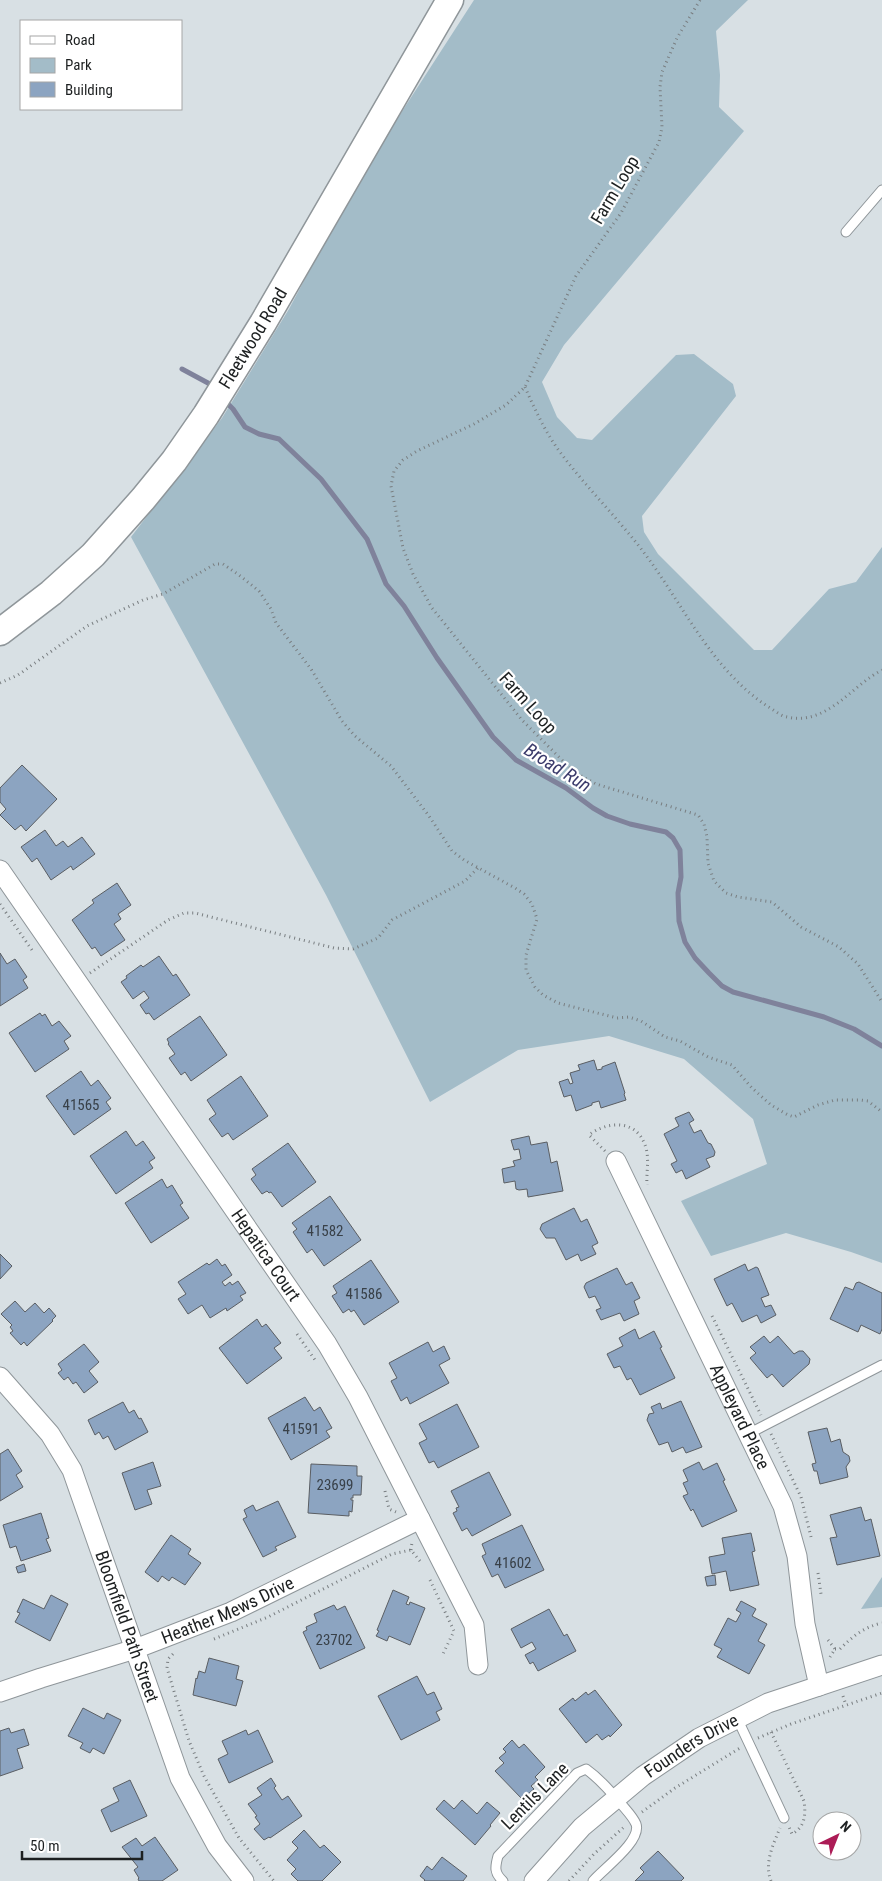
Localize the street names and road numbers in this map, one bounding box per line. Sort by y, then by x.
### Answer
street label: Farm Loop [586,152,643,228]
street label: Fleetwood Road [214,284,291,392]
street label: Farm Loop [495,668,562,738]
street label: Hepatica Court [227,1205,305,1305]
street label: Appleyard Place [706,1360,775,1473]
street label: Bloomfield Path Street [91,1548,164,1705]
street label: Heather Mews Drive [158,1572,297,1648]
street label: Founders Drive [640,1709,742,1782]
street label: Lentils Lane [497,1758,572,1833]

